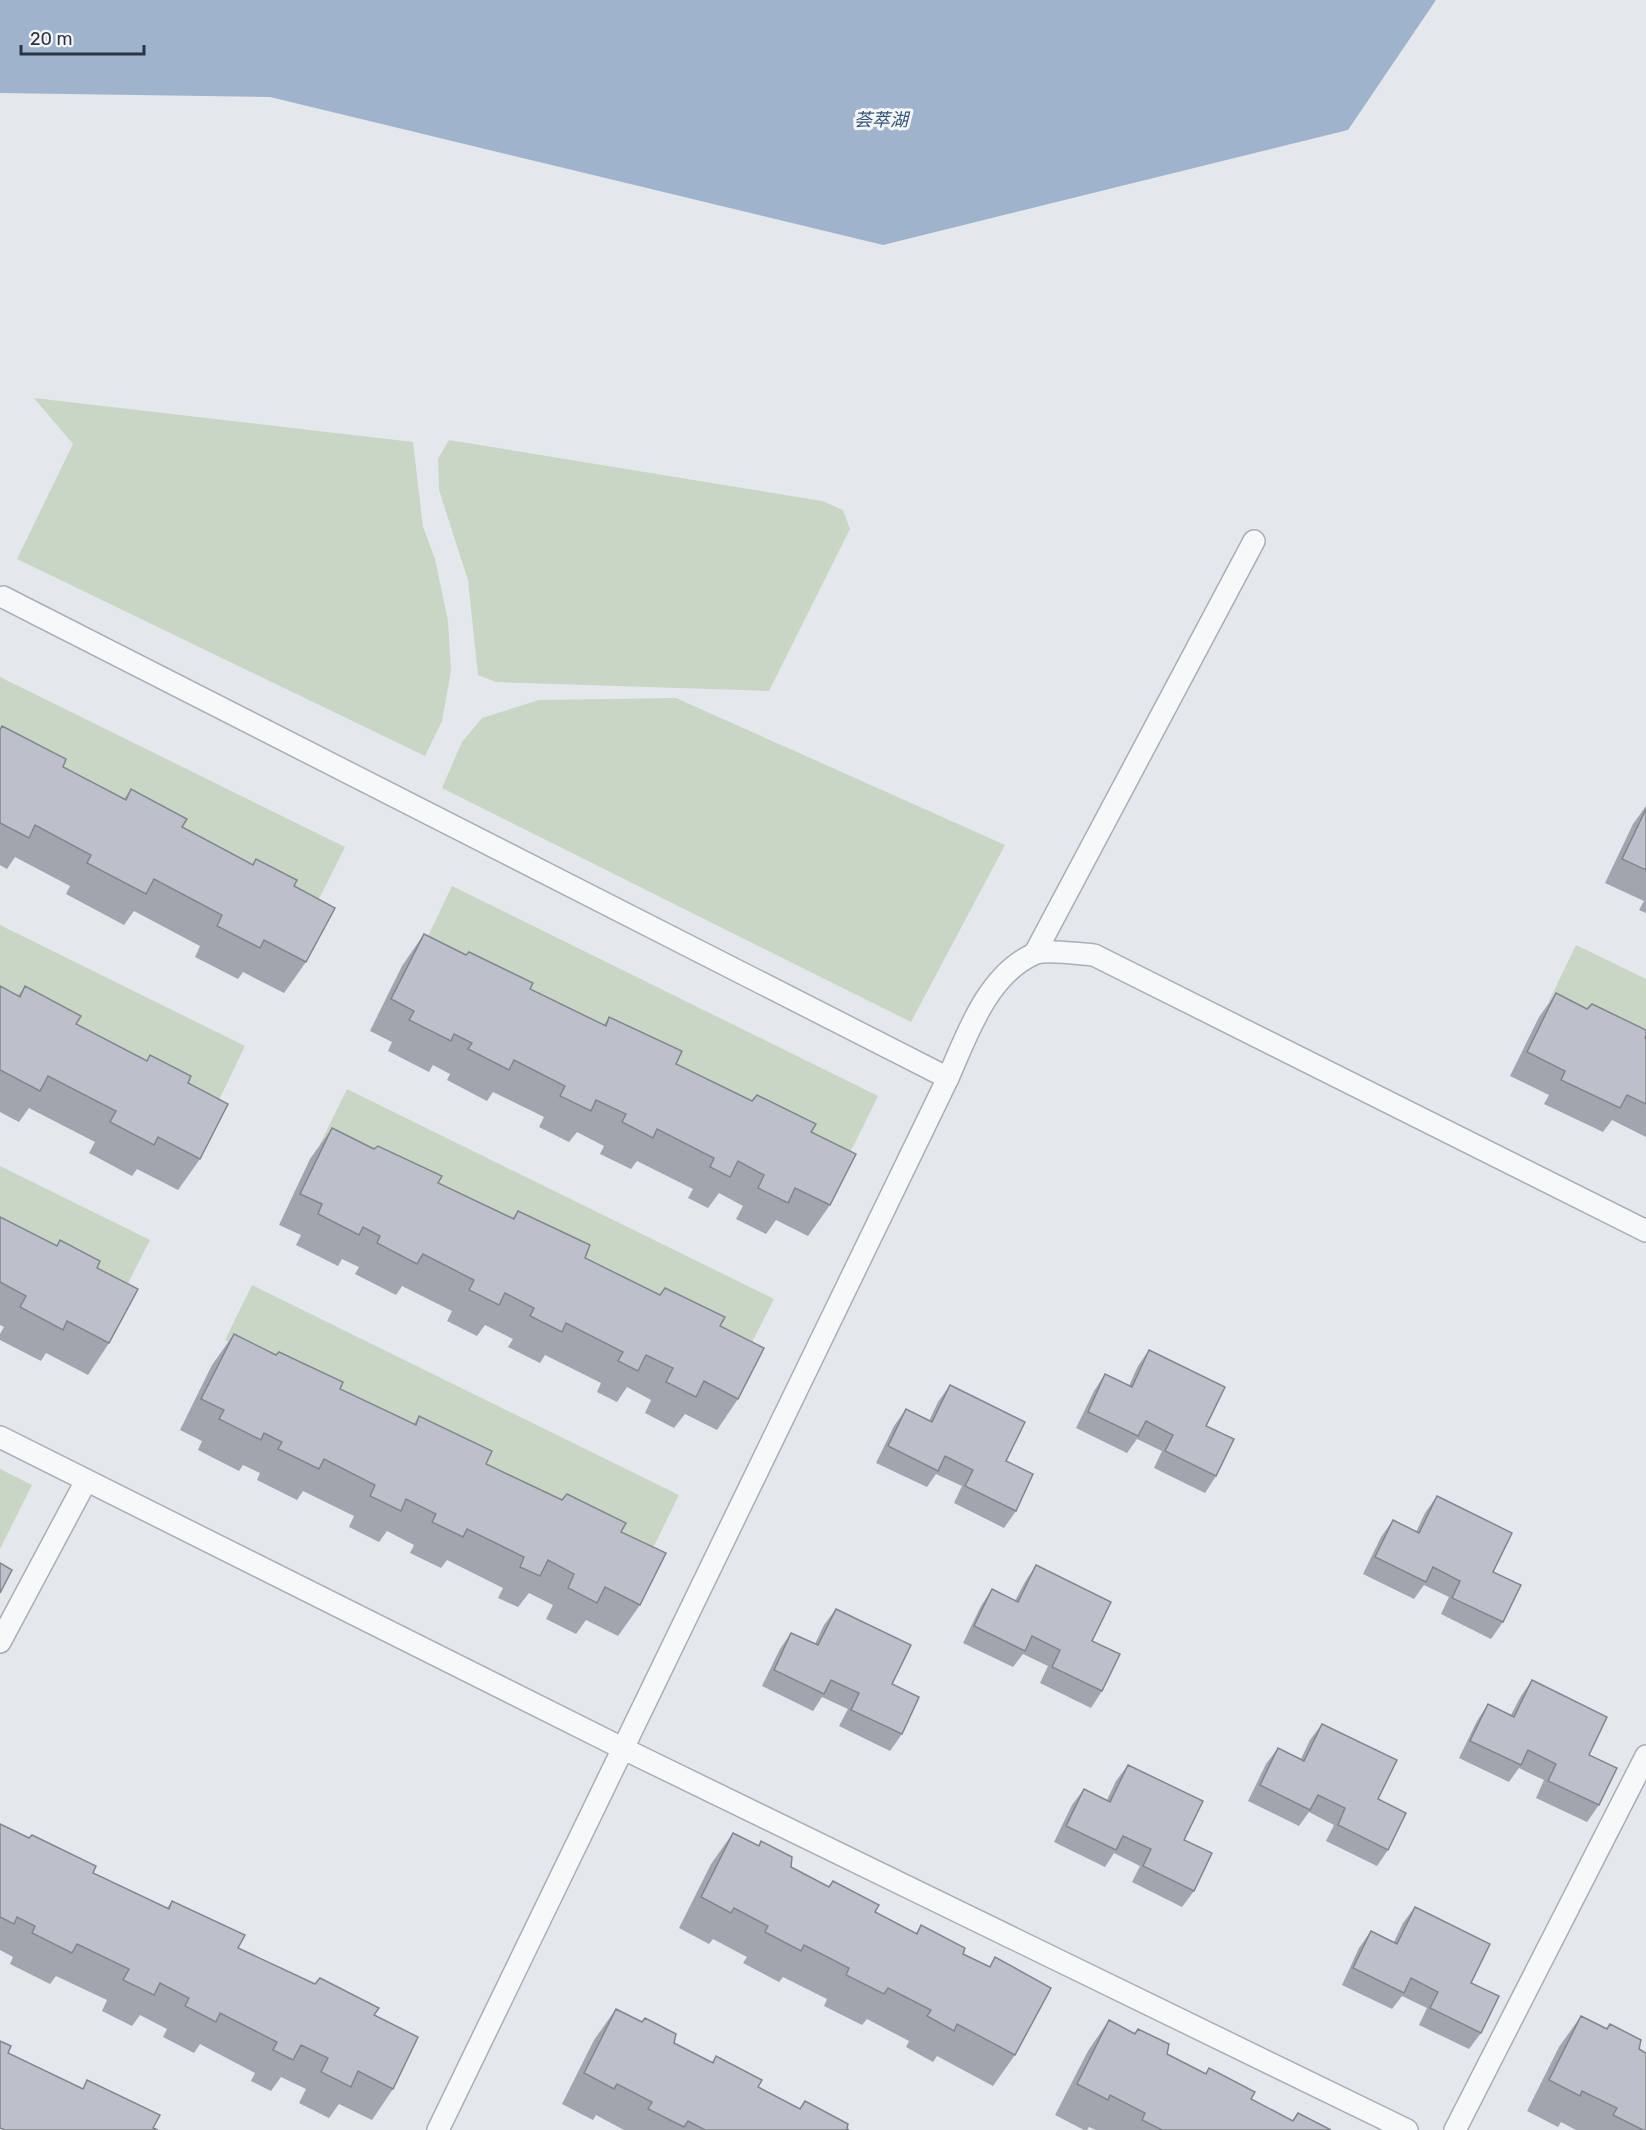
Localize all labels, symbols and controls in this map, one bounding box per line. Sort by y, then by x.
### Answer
scale bar [21,18,144,56]
text: 20 m [30,28,72,50]
water label: 荟萃湖 [854,109,911,131]

